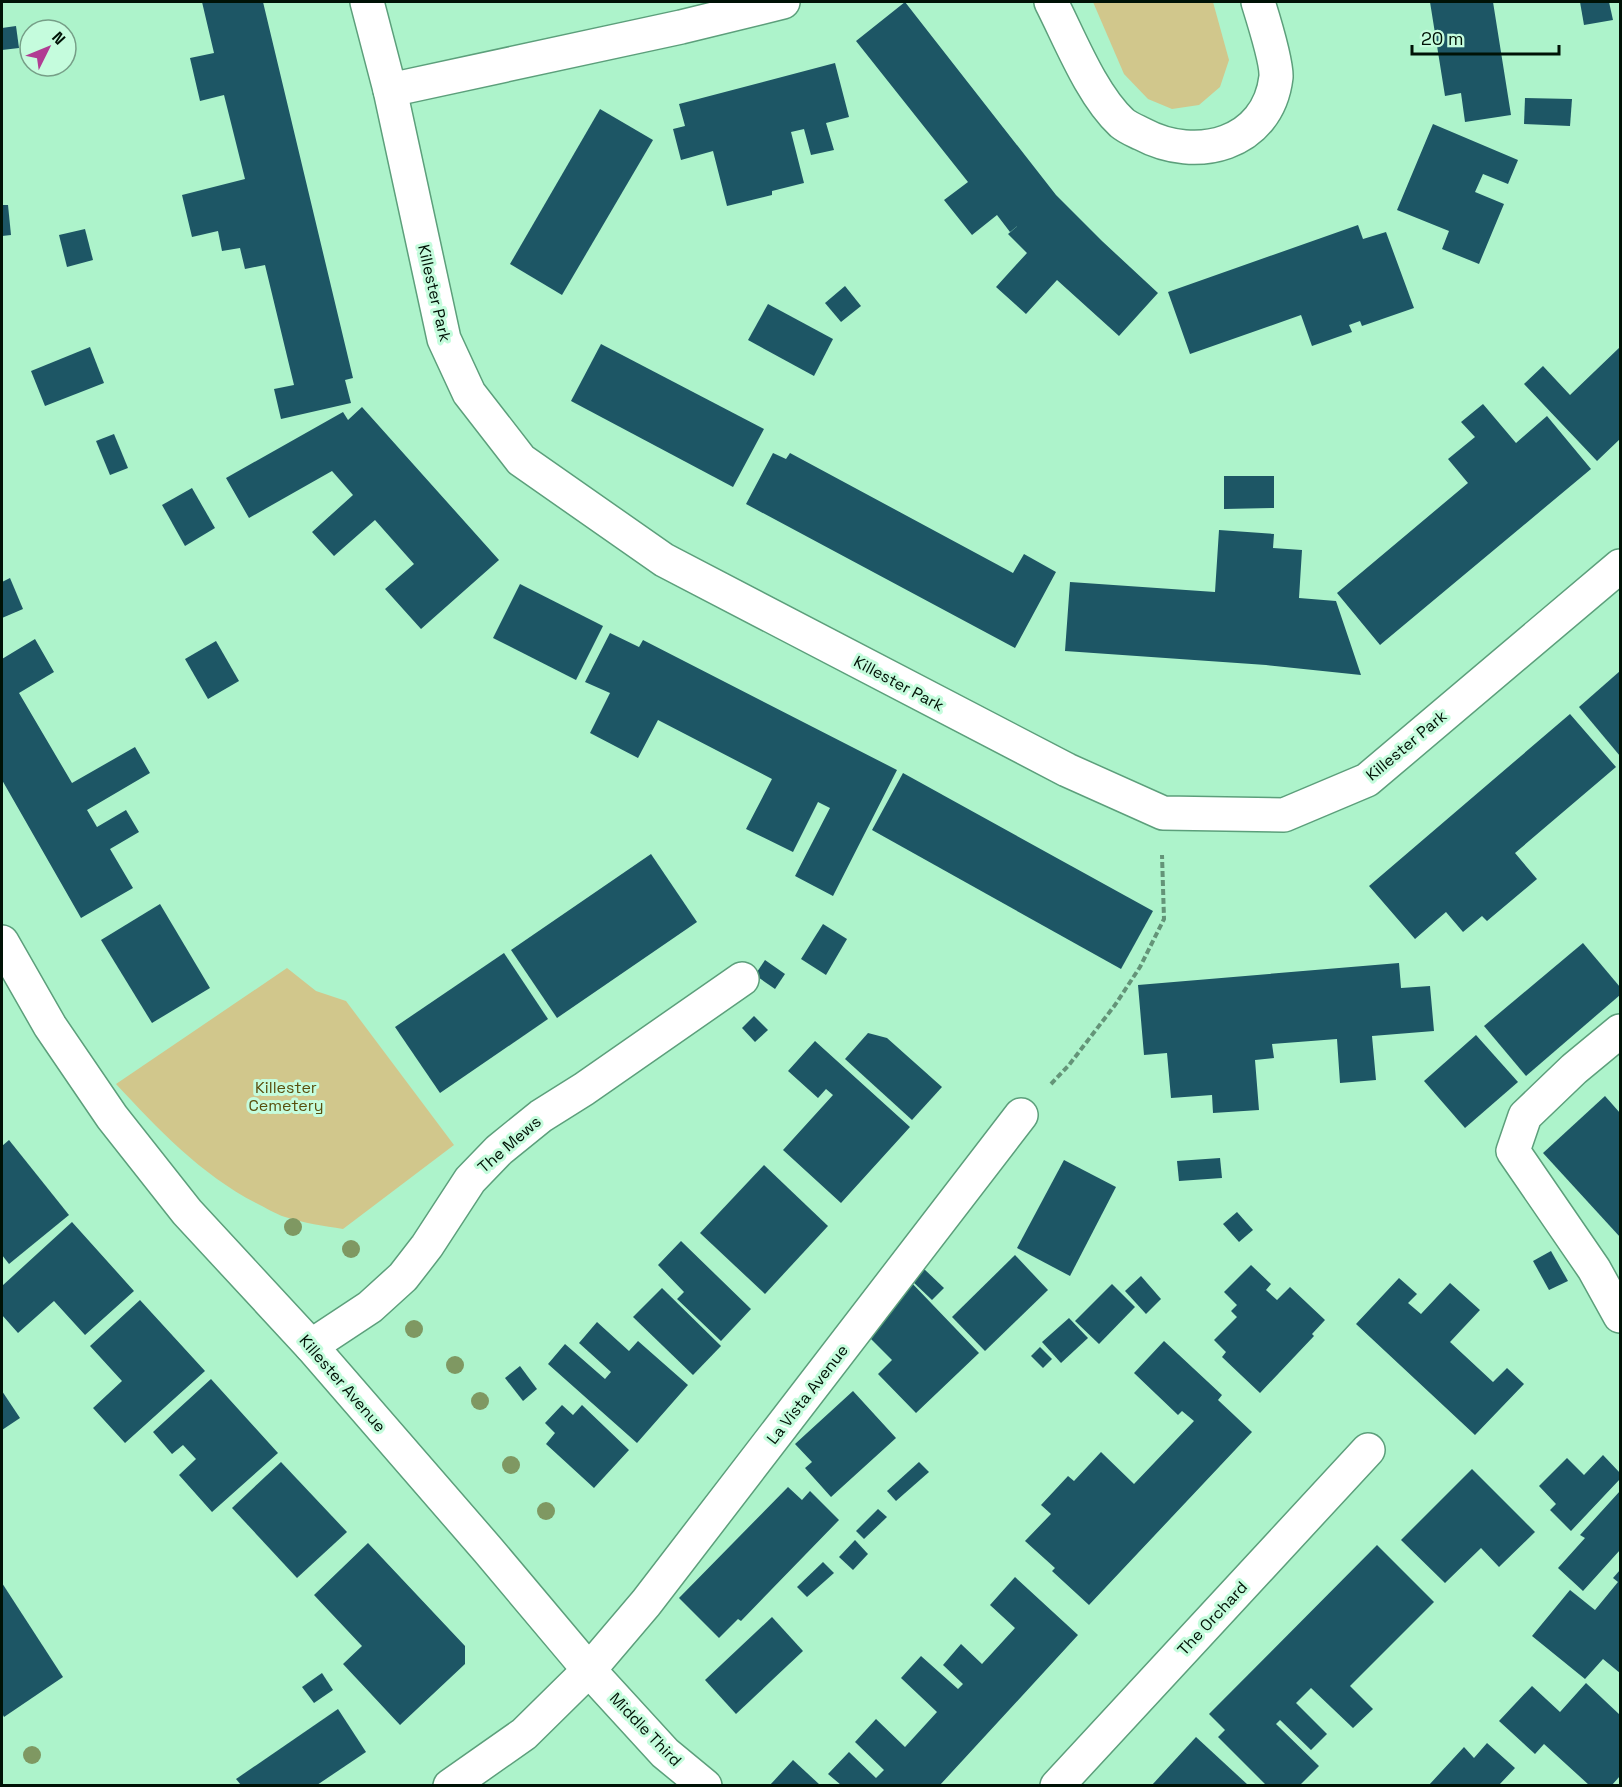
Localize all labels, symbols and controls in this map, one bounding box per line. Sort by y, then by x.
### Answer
north arrow [18,18,78,78]
scale bar [1412,18,1559,56]
text: N [47,27,70,49]
text: 20 m [1421,27,1464,50]
street label: Killester Park [413,242,456,344]
street label: Killester Park [850,651,948,716]
street label: Killester Park [1362,705,1451,785]
park label: Killester Cemetery [248,1077,324,1116]
street label: The Mews [473,1111,545,1178]
street label: Killester Avenue [295,1330,391,1436]
street label: La Vista Avenue [762,1340,853,1448]
street label: The Orchard [1173,1577,1252,1660]
street label: Middle Third [605,1688,686,1771]

